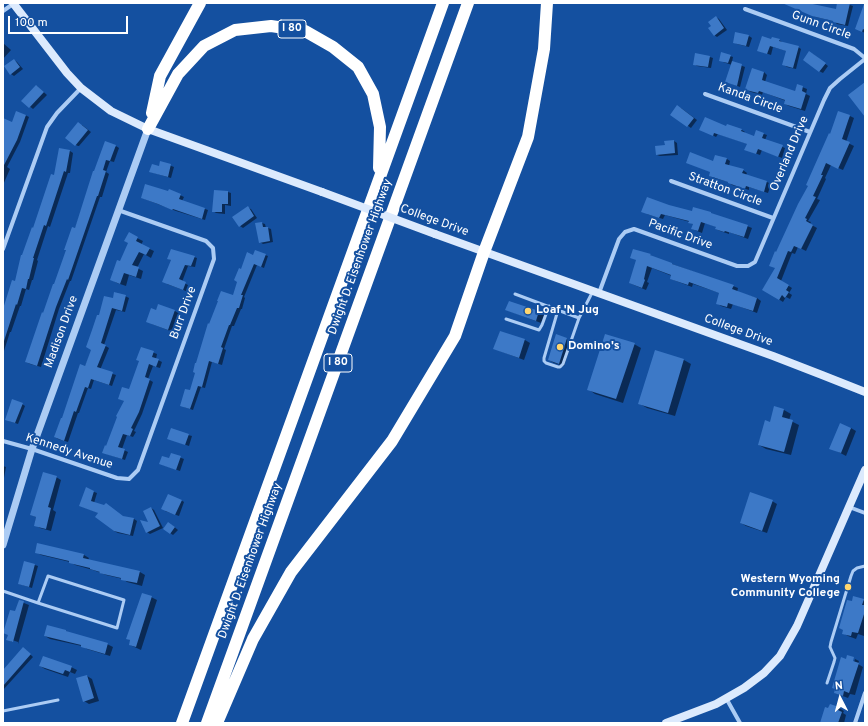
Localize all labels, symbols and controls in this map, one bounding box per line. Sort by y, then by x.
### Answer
scale bar [10,8,130,34]
street label: Gunn Circle [789,9,853,43]
text: 100 m [15,15,48,31]
road number: I 80 [278,20,306,38]
street label: Kanda Circle [716,81,784,117]
street label: Overland Drive [768,114,812,194]
street label: Stratton Circle [686,170,764,210]
street label: Dwight D. Eisenhower Highway [326,177,396,337]
street label: College Drive [398,202,470,240]
street label: Pacific Drive [646,217,714,253]
street label: Burr Drive [168,285,200,341]
street label: Madison Drive [42,294,82,370]
place label: Loaf 'N Jug [536,304,599,318]
marker: Loaf 'N Jug [523,306,533,316]
street label: College Drive [702,312,774,350]
place label: Domino's [568,340,620,354]
marker: Domino's [555,342,565,352]
road number: I 80 [324,354,352,372]
street label: Kennedy Avenue [24,431,114,473]
street label: Dwight D. Eisenhower Highway [216,481,286,641]
place label: Western Wyoming Community College [731,573,840,601]
marker: Western Wyoming Community College [843,582,853,592]
north arrow [820,678,860,718]
text: N [834,679,843,693]

